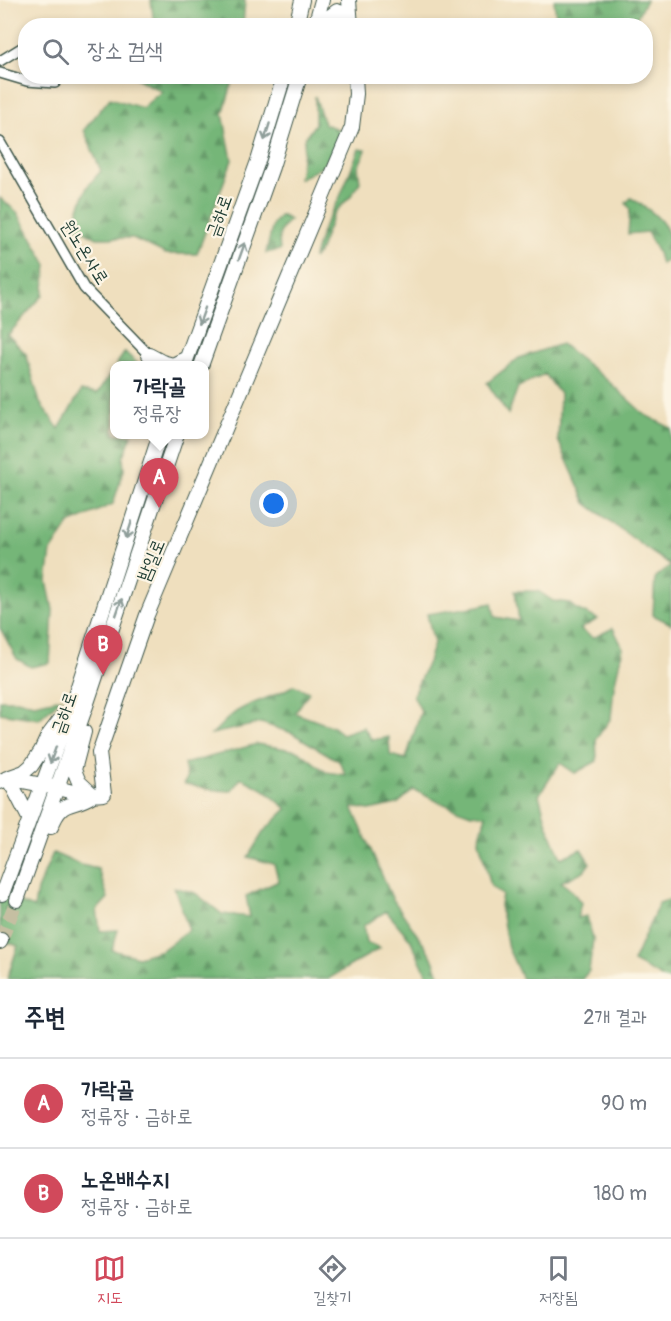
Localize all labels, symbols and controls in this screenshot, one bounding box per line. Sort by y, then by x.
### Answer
search box [18,18,653,84]
icon: search [39,35,72,68]
text: 장소 검색 [87,37,163,65]
one-way arrow [261,122,272,141]
street label: 금하로 [201,192,238,241]
street label: 원노온사로 [56,215,114,289]
one-way arrow [237,242,248,261]
one-way arrow [195,306,206,325]
popup [110,361,209,439]
text: 가락골 [133,373,186,401]
text: 정류장 [133,401,181,426]
pin: A [140,458,178,508]
your location [259,489,288,518]
one-way arrow [123,520,134,539]
street label: 밤일로 [132,536,171,585]
one-way arrow [115,598,126,616]
pin: B [84,626,122,675]
street label: 금하로 [47,689,82,737]
one-way arrow [47,745,58,764]
text: 주변 [24,1002,66,1034]
text: 2개 결과 [583,1005,647,1030]
text: 가락골 [81,1076,134,1104]
text: A [37,1091,50,1116]
text: 90 m [601,1091,647,1116]
text: 정류장 · 금하로 [81,1104,193,1129]
text: 노온배수지 [81,1166,170,1194]
text: B [38,1181,49,1206]
text: 180 m [593,1181,647,1206]
text: 정류장 · 금하로 [81,1194,193,1219]
tab: 지도 [93,1252,126,1308]
tab: 길찾기 [313,1252,352,1308]
tab: 저장됨 [539,1252,578,1308]

